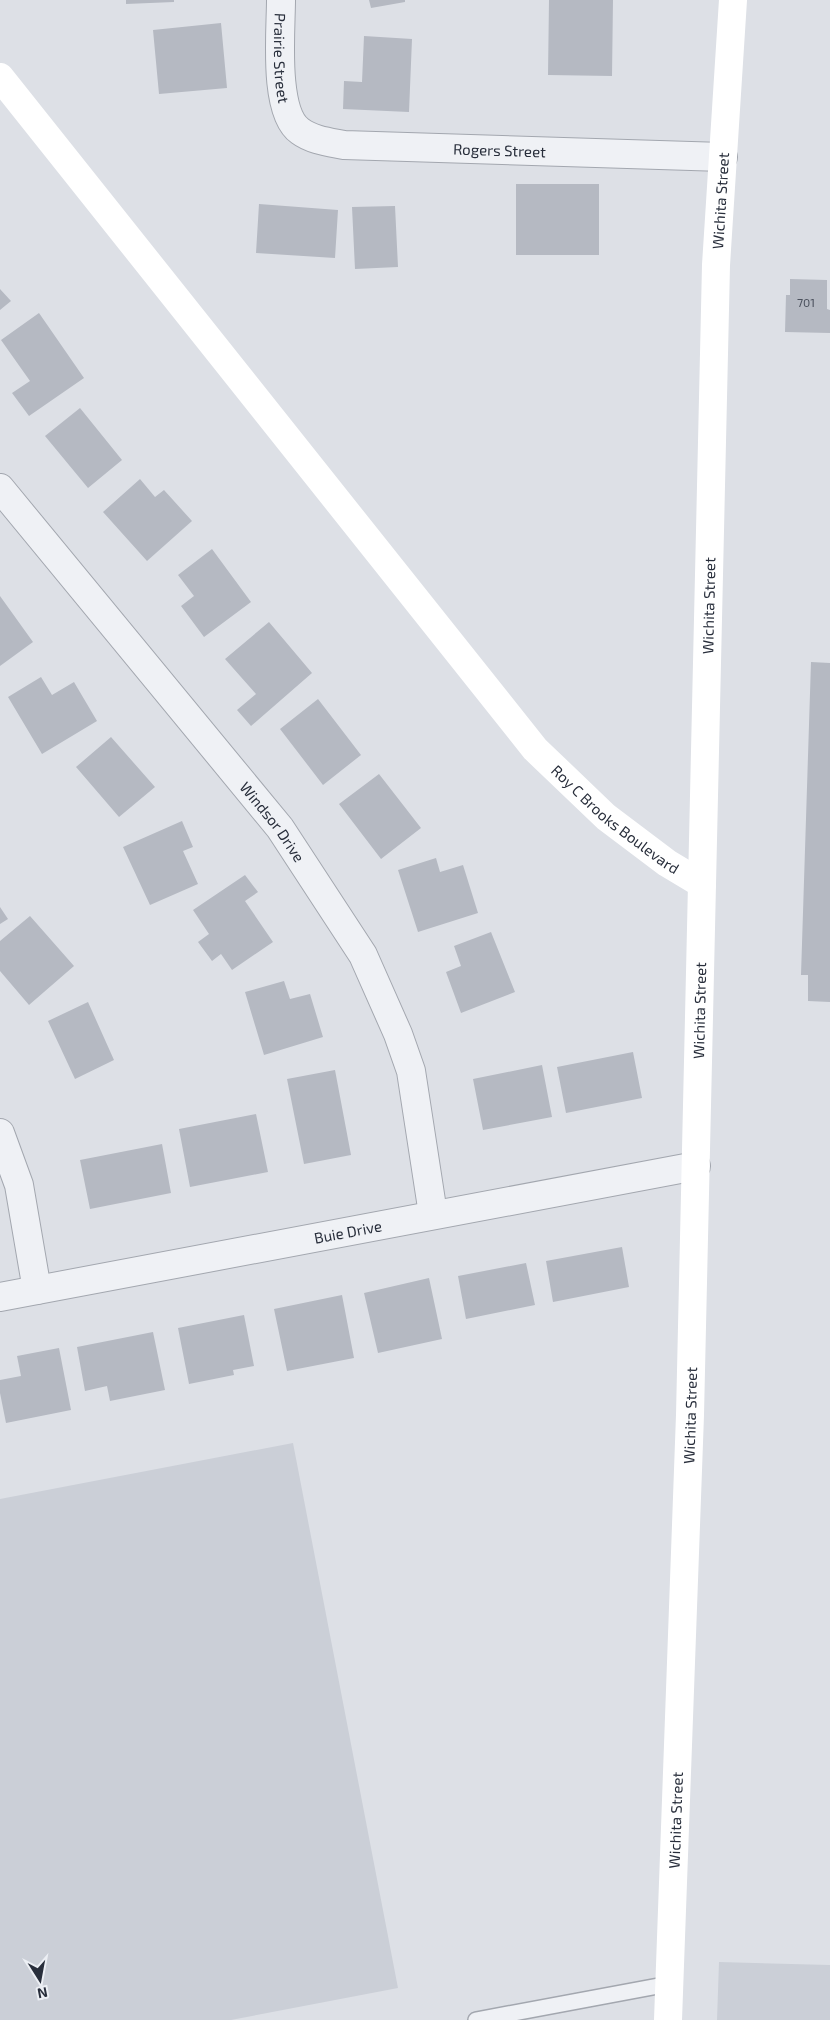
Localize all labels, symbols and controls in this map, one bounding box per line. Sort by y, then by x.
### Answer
street label: Prairie Street [271,13,293,105]
street label: Rogers Street [453,139,546,160]
street label: Wichita Street [708,152,732,250]
house number: 701 [797,295,815,309]
street label: Wichita Street [698,557,718,654]
street label: Roy C Brooks Boulevard [548,761,683,877]
street label: Windsor Drive [236,778,309,865]
street label: Wichita Street [689,962,709,1059]
street label: Buie Drive [312,1216,383,1247]
street label: Wichita Street [679,1367,700,1464]
street label: Wichita Street [665,1771,686,1869]
north arrow [15,1955,65,2005]
text: N [36,1984,49,2003]

